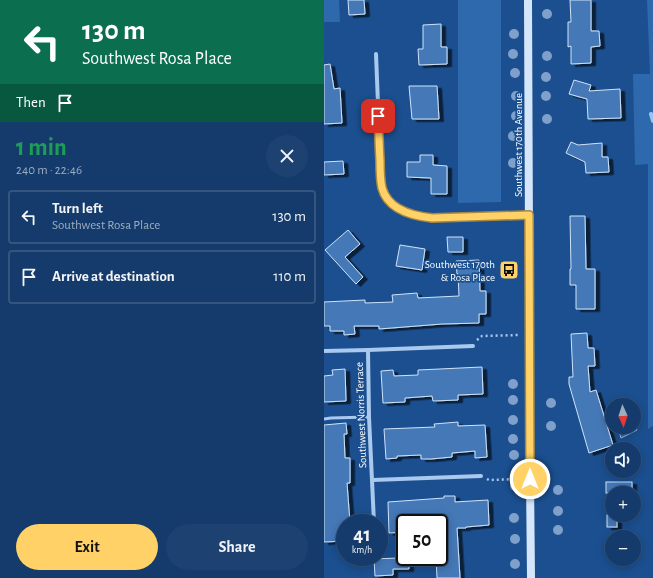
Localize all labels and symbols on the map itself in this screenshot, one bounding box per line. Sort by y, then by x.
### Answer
street label: Southwest 170th Avenue [513,93,524,197]
pin [361,99,395,133]
place label: Southwest 170th & Rosa Place [425,259,495,283]
bus stop icon: Southwest 170th & Rosa Place [498,259,520,281]
street label: Southwest Norris Terrace [354,362,368,468]
north arrow [605,398,641,434]
position arrow [509,458,551,500]
speed limit sign: 50 [396,514,448,566]

